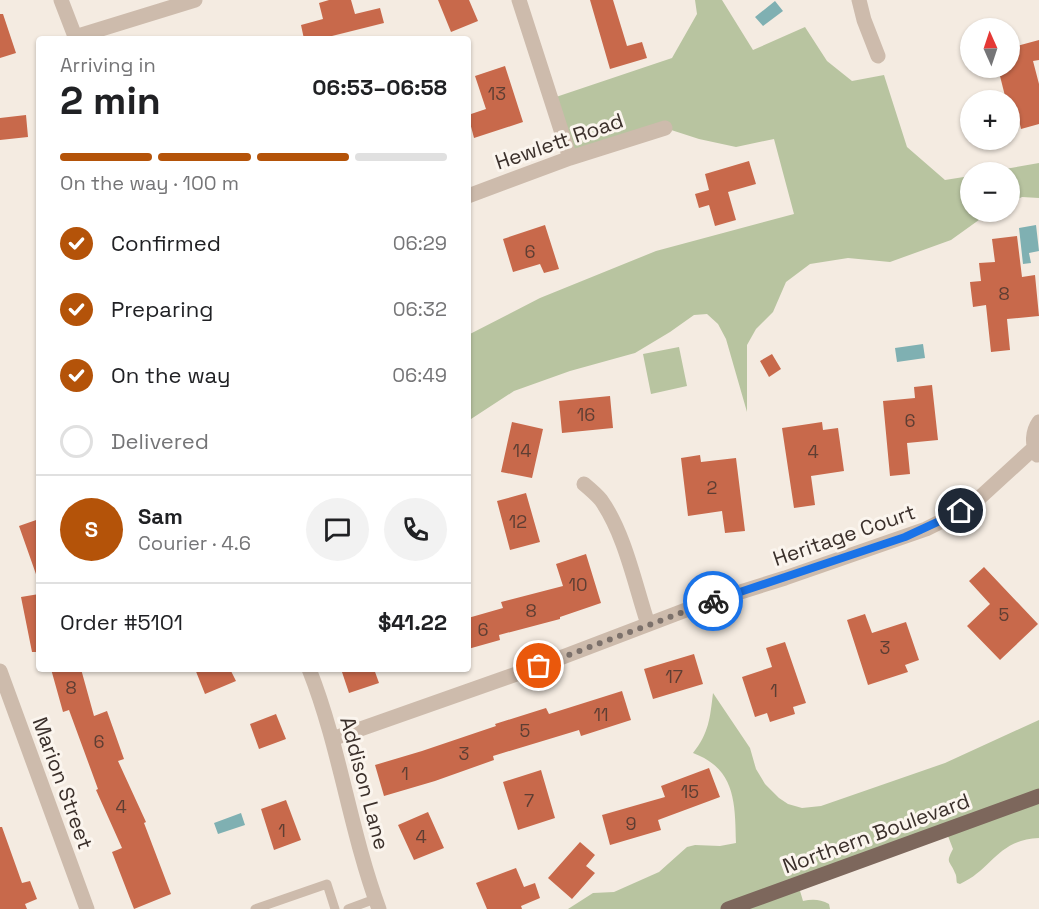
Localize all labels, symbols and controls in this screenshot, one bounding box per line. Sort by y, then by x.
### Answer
north arrow [960,18,1020,78]
map controls [960,18,1020,222]
text: Arriving in [60,52,156,78]
text: 06:53–06:58 [312,73,447,101]
text: 2 min [60,76,161,125]
house number: 13 [488,82,506,105]
button: + [960,90,1020,150]
street label: Hewlett Road [491,106,627,176]
button: − [960,162,1020,222]
text: On the way · 100 m [60,170,239,196]
icon: check [60,227,93,260]
text: Confirmed [111,229,221,257]
text: 06:29 [393,230,447,256]
house number: 6 [524,240,536,263]
house number: 8 [998,282,1010,305]
icon: check [60,293,93,326]
text: Preparing [111,295,213,323]
text: 06:32 [393,296,447,322]
icon: check [60,359,93,392]
text: On the way [111,361,230,389]
text: 06:49 [392,362,447,388]
house number: 16 [577,403,595,426]
house number: 6 [904,409,916,432]
text: Delivered [111,427,209,455]
house number: 14 [513,439,531,462]
house number: 4 [807,440,819,463]
house number: 2 [707,476,717,499]
pin [935,485,986,536]
icon: home [944,494,977,527]
button: chat [306,498,369,561]
button: phone [384,498,447,561]
street label: Heritage Court [769,498,919,572]
text: Sam [138,502,183,530]
house number: 12 [509,510,527,533]
text: S [85,515,98,543]
text: Courier · 4.6 [138,530,251,556]
courier [683,571,743,631]
house number: 10 [568,573,588,596]
icon: bike [697,585,730,618]
house number: 8 [525,599,537,622]
house number: 5 [999,603,1009,626]
text: Order #5101 [60,608,183,636]
text: $41.22 [378,608,447,636]
house number: 6 [477,618,489,641]
house number: 3 [880,636,890,659]
pin [513,640,564,691]
icon: bag [522,649,555,682]
house number: 17 [665,665,683,688]
house number: 8 [65,676,77,699]
house number: 1 [770,679,778,702]
house number: 11 [593,703,609,726]
street label: Marion Street [27,713,99,853]
street label: Addison Lane [334,714,396,852]
house number: 5 [520,719,530,742]
house number: 6 [93,730,105,753]
house number: 3 [459,742,469,765]
house number: 1 [401,762,409,785]
house number: 15 [681,780,699,803]
street label: Northern Boulevard [779,787,973,879]
house number: 7 [524,789,534,812]
house number: 4 [115,795,127,818]
house number: 9 [625,812,637,835]
house number: 1 [278,819,286,842]
house number: 4 [415,825,427,848]

